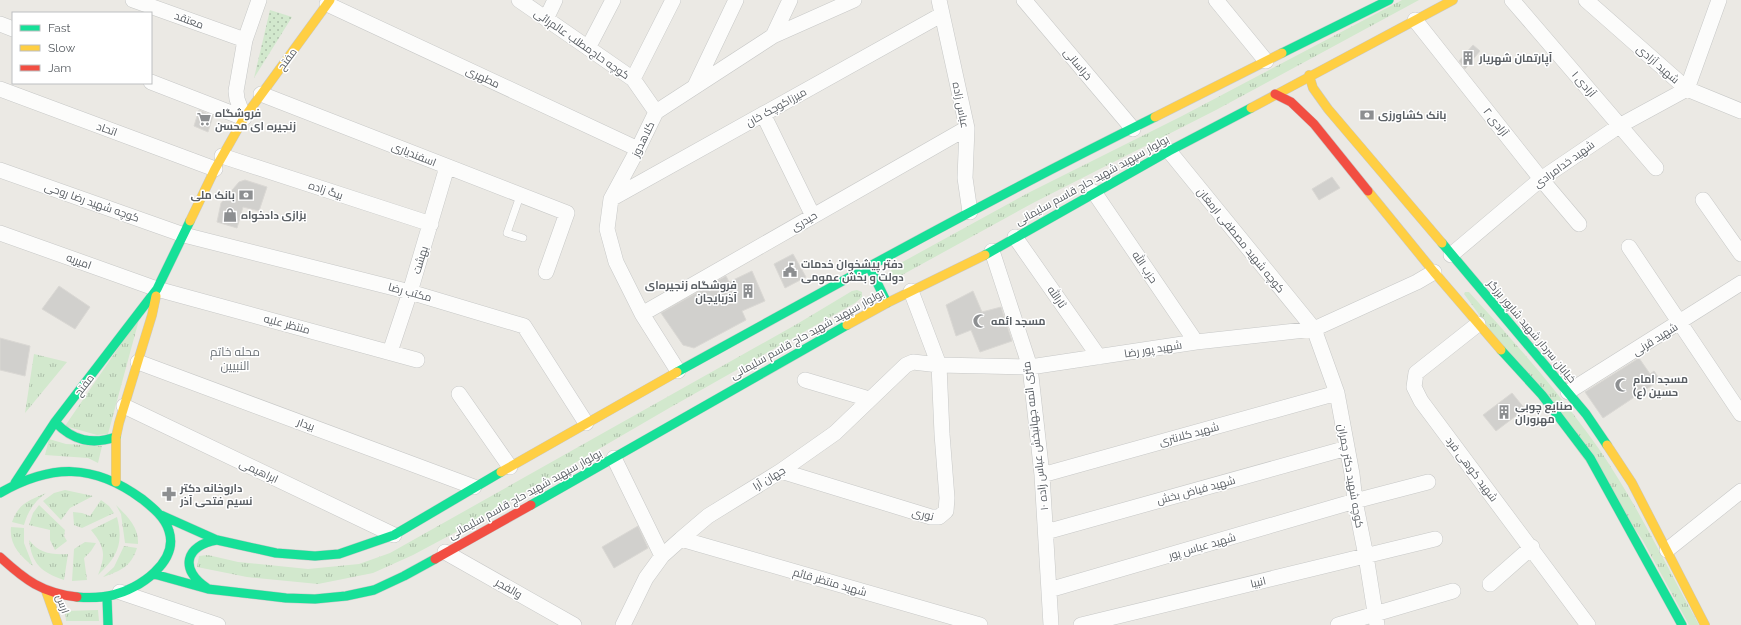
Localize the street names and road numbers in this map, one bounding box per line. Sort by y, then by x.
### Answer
street label: کوچه حاج‌مطلب عالم‌رائی [531,7,632,83]
street label: معتقد [172,9,205,32]
street label: شهید آزادی [1634,42,1682,86]
street label: مفتح [275,46,301,74]
street label: خراسانی [1061,46,1095,83]
street label: مطهری [464,64,502,91]
street label: آزادی ۱ [1569,69,1598,100]
street label: عباس زاده [950,81,971,129]
street label: میرزاکوچک خان [744,85,809,129]
street label: آزادی ۲ [1480,105,1511,139]
street label: کلاهدوز [629,119,658,160]
street label: اتحاد [95,120,119,139]
street label: بولوار سپهبد شهید حاج قاسم سلیمانی [1013,133,1172,229]
street label: شهید خدامرادی [1531,138,1597,191]
street label: اسفندیاری [390,140,438,169]
street label: بیگ زاده [307,179,345,202]
street label: کوچه شهید رضا روحی [43,180,141,225]
street label: کوچه شهید مصطفی ارمغان [1194,185,1287,296]
street label: حیدری [789,209,820,234]
street label: بهشت [410,244,431,276]
street label: حزب الله [1129,248,1162,286]
street label: امیریه [64,251,93,272]
street label: خیابان سردار شهید شاپور برزگر [1484,276,1579,386]
street label: مکتب رضا [387,280,433,305]
street label: ثارالله [1044,283,1070,311]
street label: بولوار سپهبد شهید حاج قاسم سلیمانی [728,287,887,383]
street label: منتظر علیه [262,312,311,337]
street label: شهید قرنی [1630,320,1680,358]
street label: شهید پور رضا [1123,339,1183,360]
street label: ۱۰ متری ائمه جهانبخش عباس زاده [1020,361,1051,511]
street label: مفتح [72,372,98,399]
street label: بیدار [294,415,317,434]
street label: شهید کلانتری [1158,420,1221,449]
street label: کوچه شهید دکتر چمران [1335,423,1366,529]
street label: شهید کوهی فرد [1443,434,1500,504]
street label: بولوار سپهبد شهید حاج قاسم سلیمانی [446,447,605,543]
street label: ابراهیمی [237,457,280,486]
street label: جهان آرا [751,464,788,493]
street label: شهید فیاض بخش [1156,474,1237,507]
street label: نوری [911,506,935,523]
street label: شهید عباس پور [1166,531,1237,563]
street label: شهید منتظر قائم [791,566,868,600]
street label: انبیا [1249,574,1267,591]
street label: والفجر [492,575,525,601]
street label: ارس [53,593,72,615]

